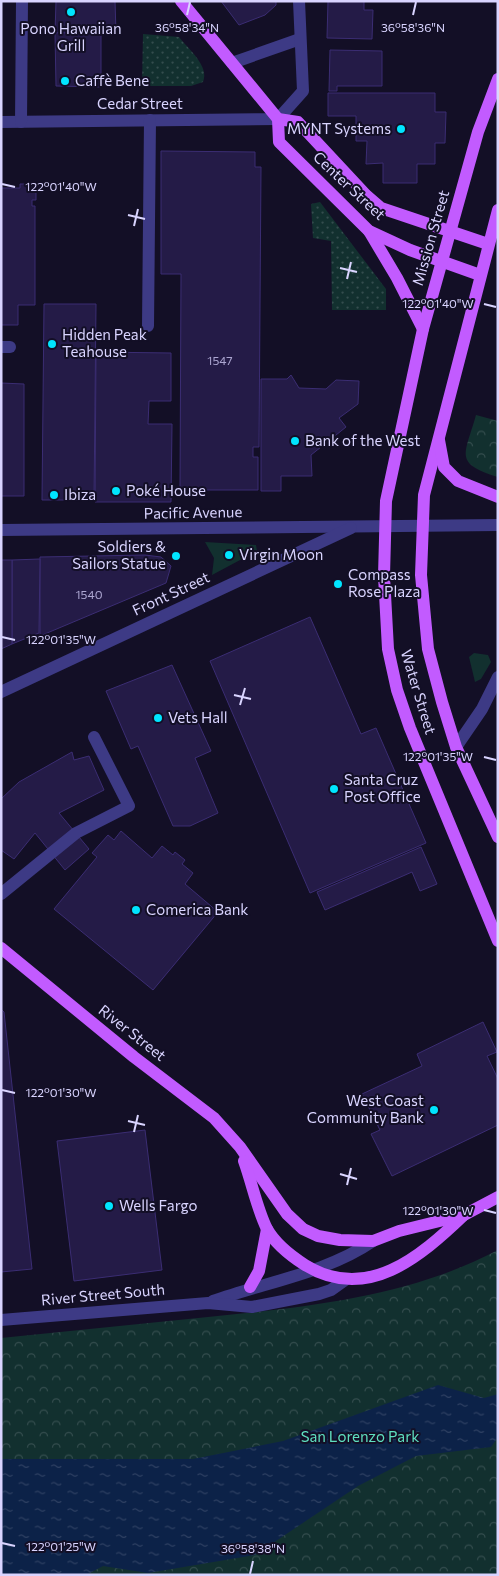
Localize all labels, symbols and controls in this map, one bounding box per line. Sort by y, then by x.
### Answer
marker: Pono Hawaiian Grill [65,6,77,18]
place label: Pono Hawaiian Grill [20,19,122,54]
text: 36°58'34"N [155,20,219,34]
text: 36°58'36"N [381,20,445,34]
place label: Caffè Bene [75,71,149,89]
marker: Caffè Bene [59,75,71,87]
street label: Cedar Street [97,94,183,112]
place label: MYNT Systems [287,119,391,137]
marker: MYNT Systems [395,123,407,135]
street label: Center Street [310,147,389,223]
text: 122°01'40"W [25,179,97,193]
street label: Mission Street [408,188,452,288]
text: 122°01'40"W [402,296,474,310]
place label: Hidden Peak Teahouse [62,325,147,360]
marker: Hidden Peak Teahouse [46,338,58,350]
house number: 1547 [207,353,233,367]
place label: Bank of the West [305,431,420,449]
marker: Bank of the West [289,435,301,447]
place label: Poké House [126,481,206,499]
place label: Ibiza [64,485,96,503]
marker: Poké House [110,485,122,497]
marker: Ibiza [48,489,60,501]
street label: Pacific Avenue [144,502,243,522]
place label: Soldiers & Sailors Statue [72,537,166,572]
place label: Virgin Moon [239,545,323,563]
marker: Virgin Moon [223,549,235,561]
marker: Soldiers & Sailors Statue [170,550,182,562]
place label: Compass Rose Plaza [348,565,420,600]
street label: Front Street [129,567,212,619]
marker: Compass Rose Plaza [332,578,344,590]
house number: 1540 [75,587,103,601]
text: 122°01'35"W [26,632,96,646]
street label: Water Street [398,647,440,736]
place label: Vets Hall [168,708,228,726]
marker: Vets Hall [152,712,164,724]
text: 122°01'35"W [403,749,473,763]
place label: Santa Cruz Post Office [344,770,421,805]
marker: Santa Cruz Post Office [328,783,340,795]
place label: Comerica Bank [146,900,248,918]
marker: Comerica Bank [130,904,142,916]
street label: River Street [95,1000,170,1064]
text: 122°01'30"W [26,1085,96,1099]
place label: West Coast Community Bank [307,1091,424,1126]
marker: West Coast Community Bank [428,1104,440,1116]
place label: Wells Fargo [119,1196,198,1214]
marker: Wells Fargo [103,1200,115,1212]
text: 122°01'30"W [403,1203,473,1217]
street label: River Street South [40,1280,166,1308]
park label: San Lorenzo Park [301,1427,419,1445]
text: 122°01'25"W [26,1539,96,1553]
text: 36°58'38"N [221,1541,285,1555]

